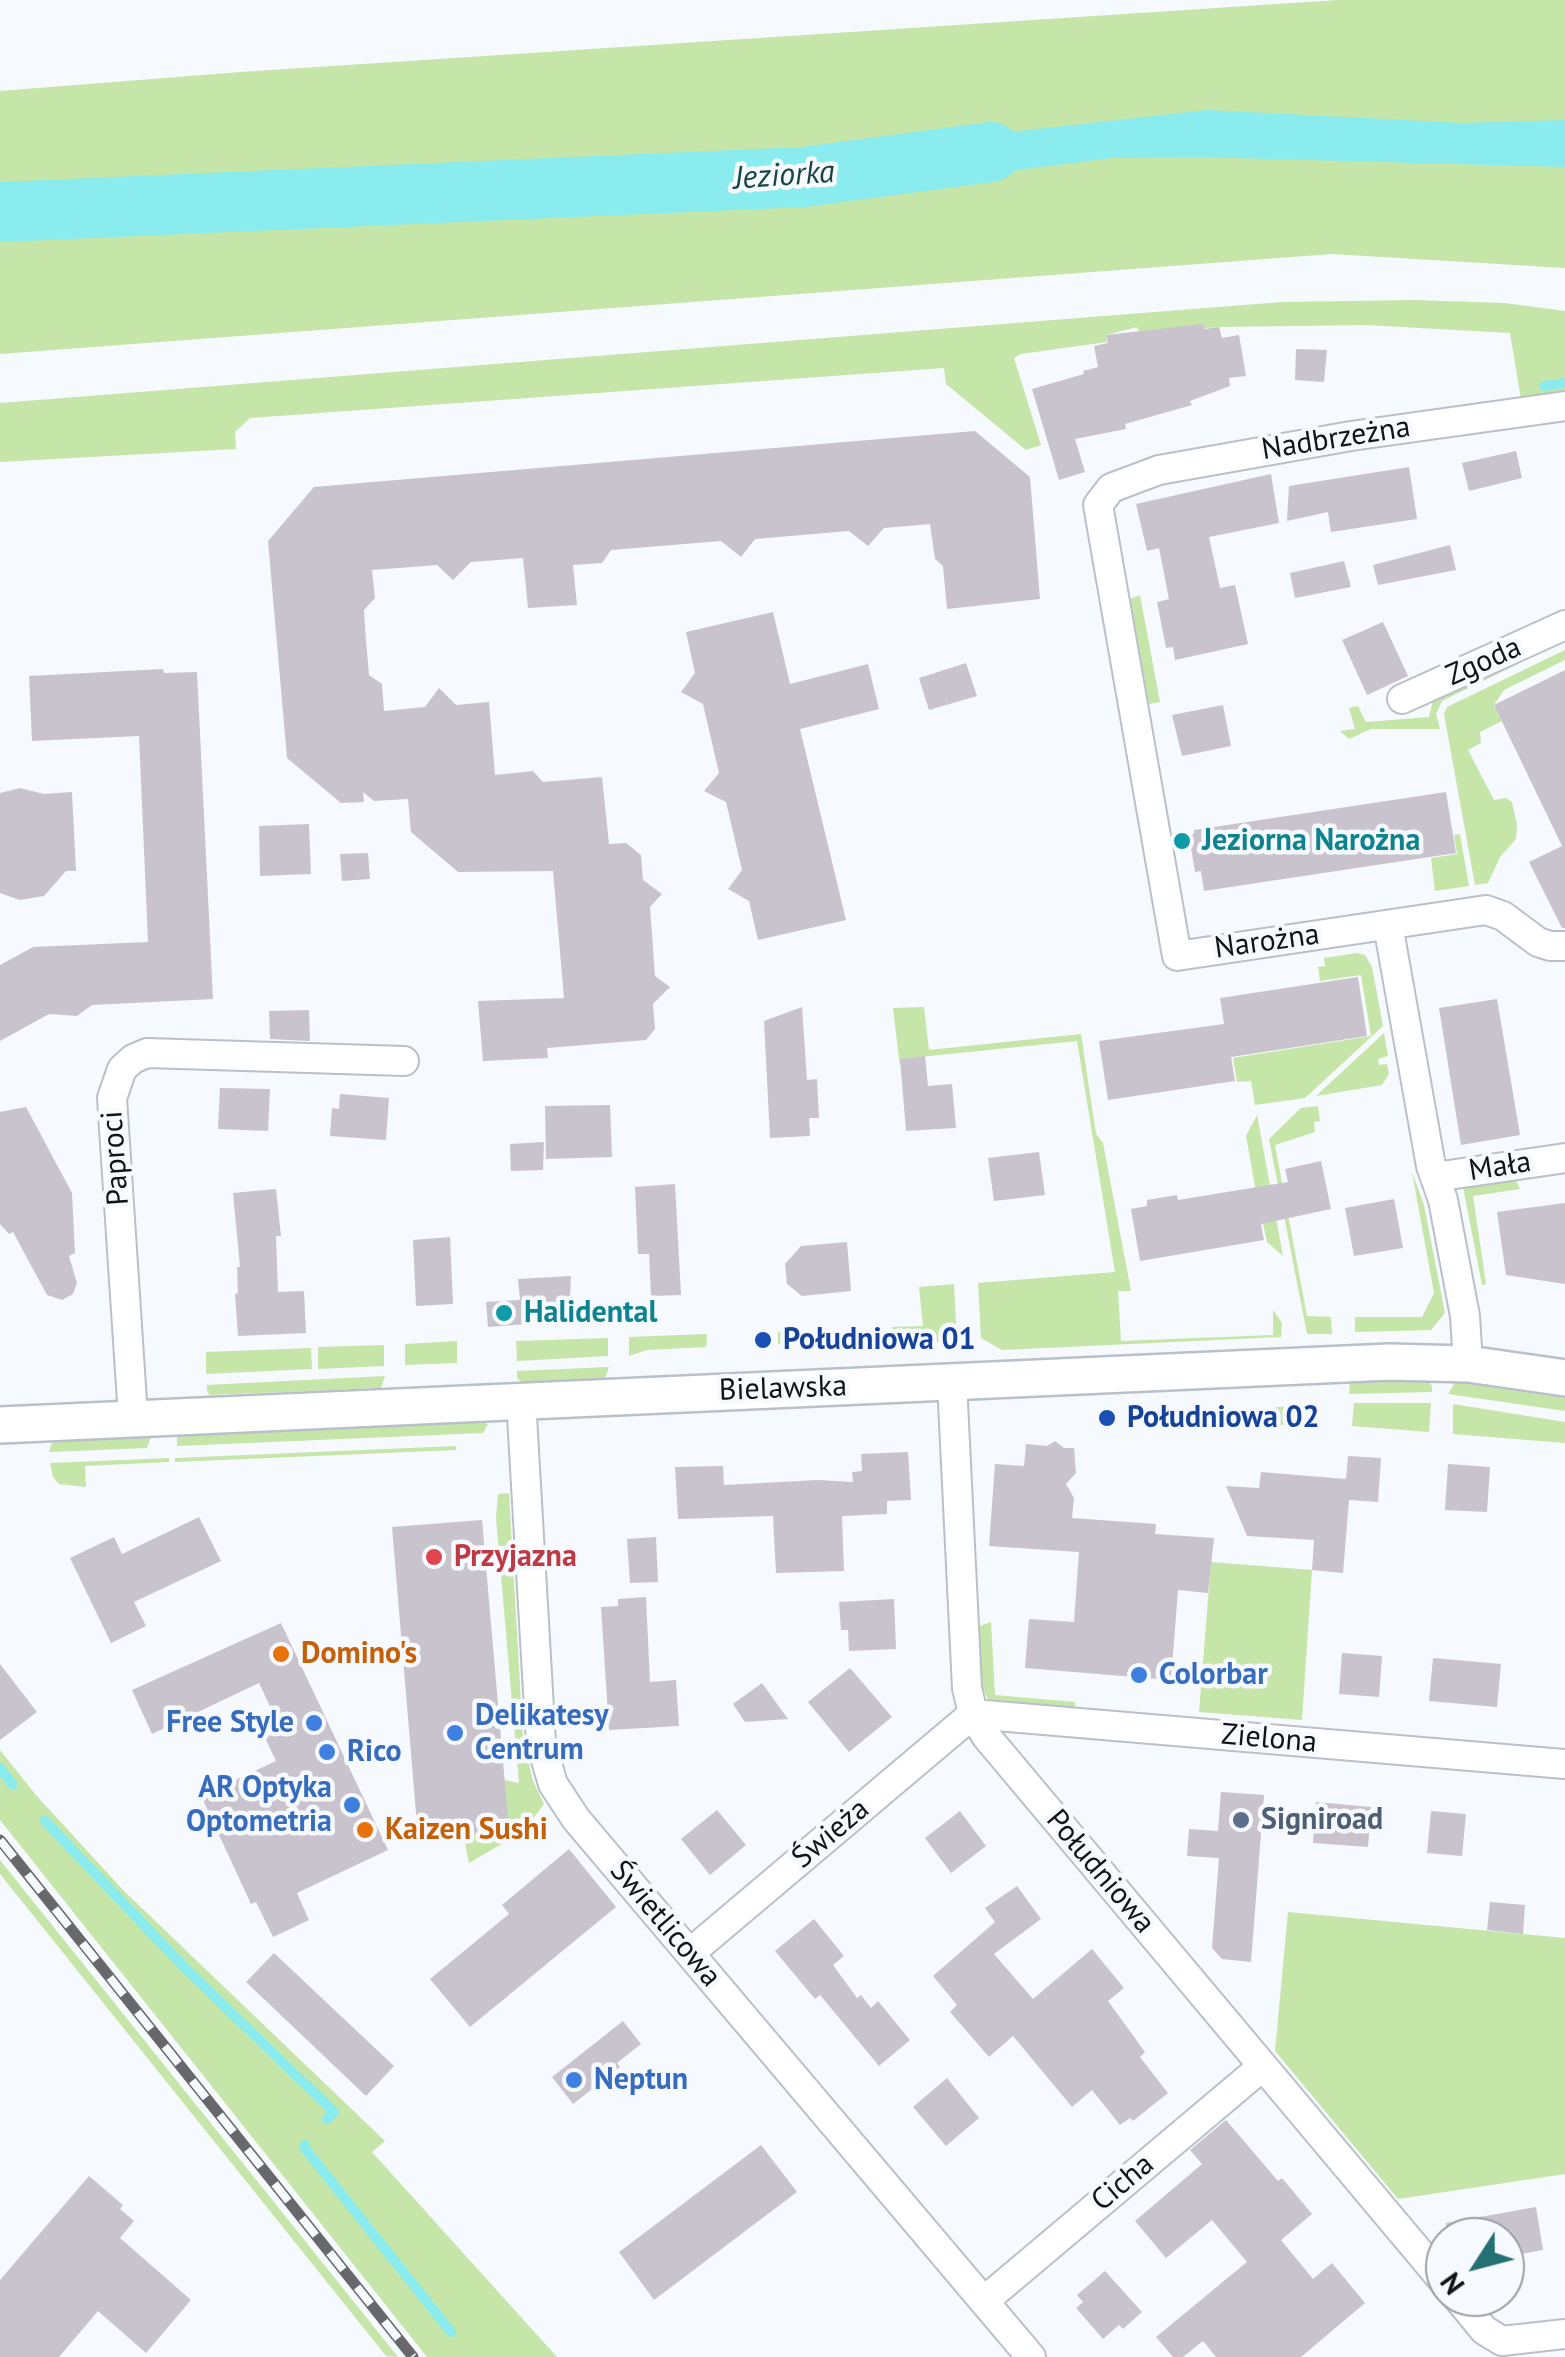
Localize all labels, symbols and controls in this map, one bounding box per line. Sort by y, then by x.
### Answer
water label: Jeziorka [732,153,836,199]
street label: Nadbrzeżna [1259,409,1413,469]
street label: Zgoda [1441,630,1527,694]
place label: Jeziorna Narożna [1202,823,1420,859]
marker: Jeziorna Narożna [1171,830,1193,852]
street label: Narożna [1212,917,1322,967]
street label: Paproci [95,1110,137,1206]
street label: Mała [1466,1144,1534,1190]
place label: Halidental [524,1295,657,1331]
marker: Halidental [493,1302,515,1324]
place label: Południowa 01 [783,1322,975,1358]
marker: Południowa 01 [752,1329,774,1351]
street label: Bielawska [718,1369,848,1409]
place label: Południowa 02 [1127,1400,1319,1436]
marker: Południowa 02 [1096,1407,1118,1429]
place label: Przyjazna [454,1539,577,1575]
marker: Przyjazna [423,1546,445,1568]
place label: Domino's [301,1636,417,1672]
marker: Domino's [270,1643,292,1665]
place label: Colorbar [1159,1657,1268,1693]
marker: Colorbar [1128,1664,1150,1686]
place label: Delikatesy Centrum [475,1698,609,1768]
place label: Free Style [166,1705,294,1741]
marker: Free Style [303,1712,325,1734]
street label: Zielona [1220,1717,1318,1761]
marker: Delikatesy Centrum [444,1722,466,1744]
place label: Rico [347,1734,402,1770]
marker: Rico [316,1741,338,1763]
place label: AR Optyka Optometria [186,1770,332,1840]
street label: Świeża [785,1792,877,1876]
marker: AR Optyka Optometria [341,1794,363,1816]
place label: Signiroad [1261,1802,1383,1838]
street label: Południowa [1038,1803,1162,1941]
marker: Signiroad [1230,1809,1252,1831]
place label: Kaizen Sushi [385,1812,548,1848]
marker: Kaizen Sushi [354,1819,376,1841]
street label: Świetlicowa [602,1854,728,1994]
place label: Neptun [594,2062,688,2098]
marker: Neptun [563,2069,585,2091]
street label: Cicha [1085,2147,1161,2219]
north arrow [1425,2217,1525,2317]
text: N [1432,2265,1472,2302]

